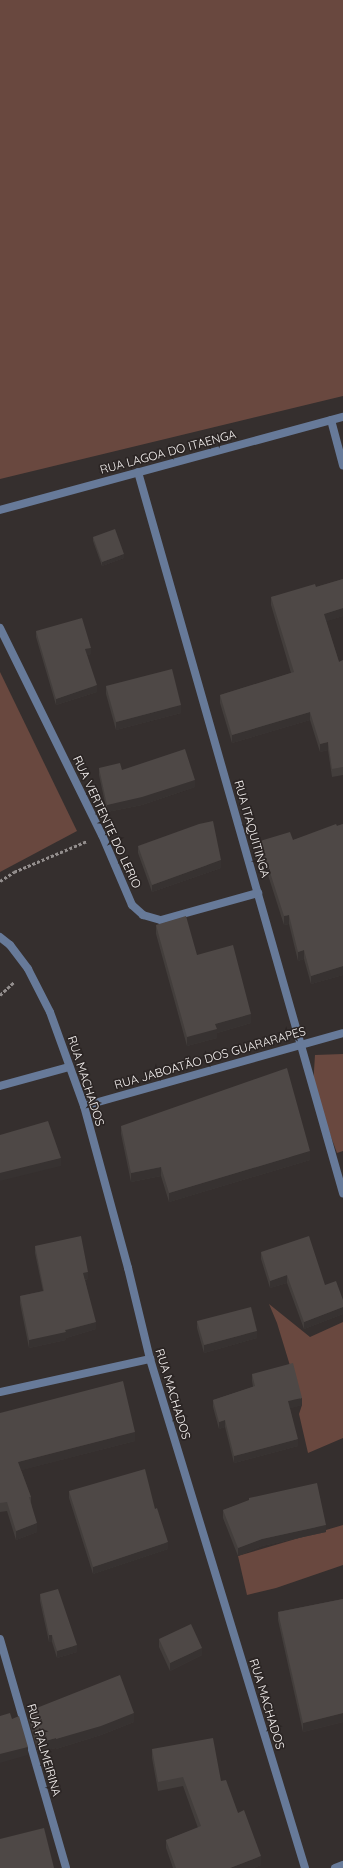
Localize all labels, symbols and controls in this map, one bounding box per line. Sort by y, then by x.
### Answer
street label: RUA LAGOA DO ITAENGA [98,427,238,477]
street label: RUA VERTENTE DO LERIO [70,753,144,891]
street label: RUA ITAQUITINGA [231,779,273,879]
street label: RUA JABOATÃO DOS GUARARAPES [113,1024,307,1092]
street label: RUA MACHADOS [65,1034,107,1128]
street label: RUA MACHADOS [152,1347,194,1441]
street label: RUA MACHADOS [246,1657,288,1751]
street label: RUA PALMEIRINA [24,1702,64,1798]

